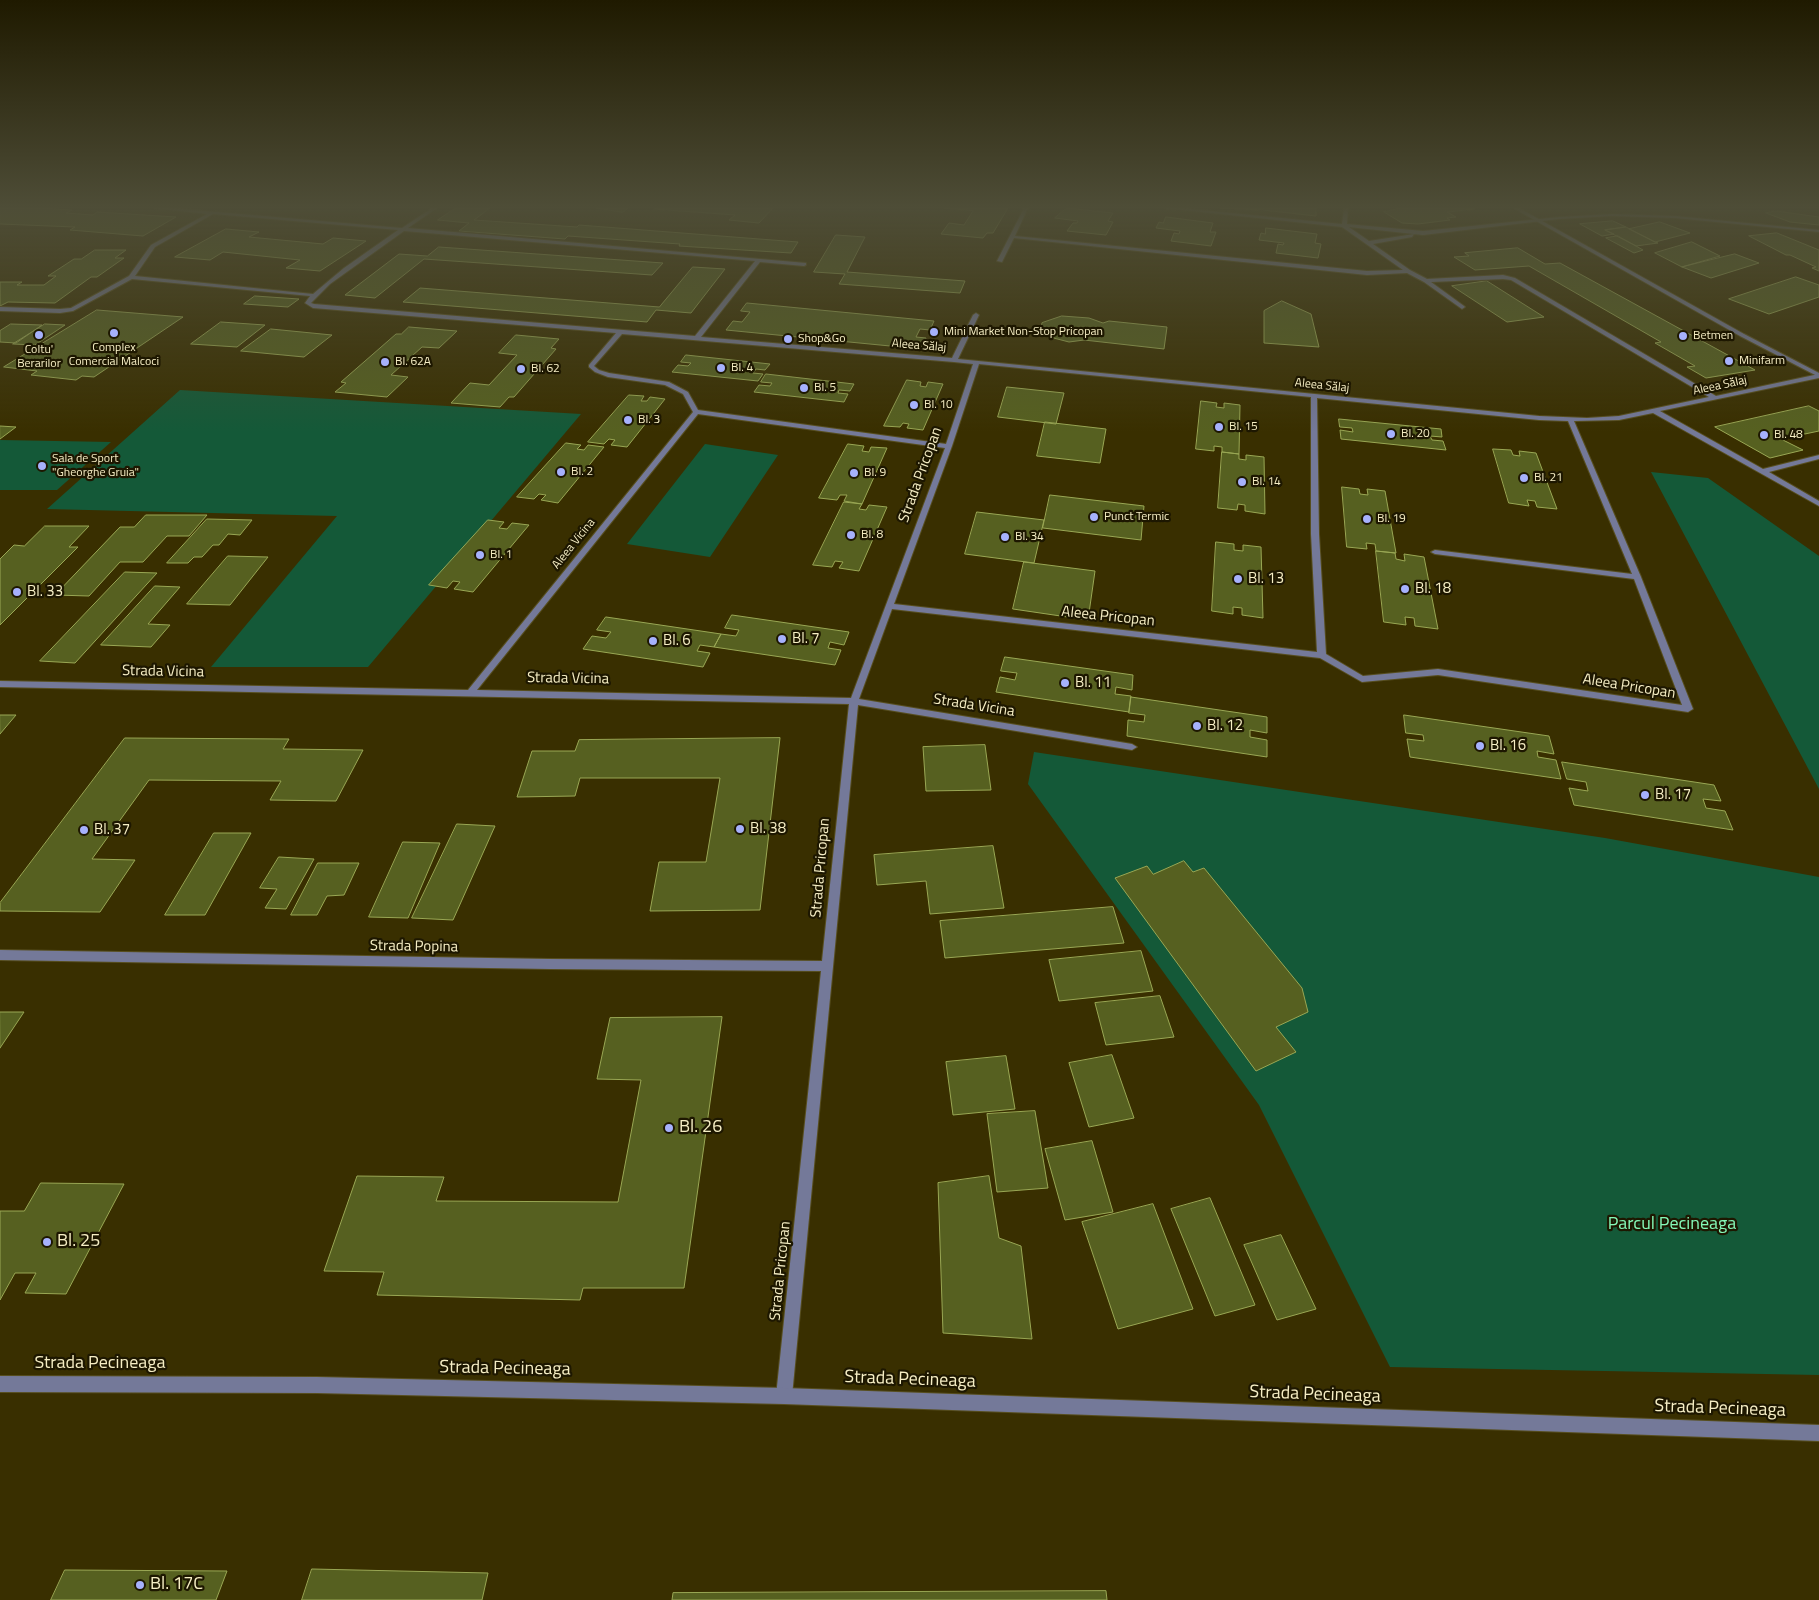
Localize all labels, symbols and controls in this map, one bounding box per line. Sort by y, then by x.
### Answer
place label: Mini Market Non-Stop Pricopan [944,325,1103,339]
marker: Mini Market Non-Stop Pricopan [928,326,940,338]
marker: Complex Comercial Malcoci [108,327,120,339]
marker: Coltu' Berarilor [33,329,45,341]
place label: Betmen [1693,329,1733,343]
marker: Betmen [1677,330,1689,342]
place label: Shop&Go [798,332,846,346]
marker: Shop&Go [782,333,794,345]
street label: Aleea Sălaj [891,336,947,356]
place label: Complex Comercial Malcoci [69,341,159,369]
place label: Coltu' Berarilor [17,343,61,371]
place label: Minifarm [1739,354,1785,368]
place label: Bl. 62A [395,355,431,369]
marker: Minifarm [1723,355,1735,367]
marker: Bl. 62A [379,356,391,368]
place label: Bl. 4 [731,361,753,375]
place label: Bl. 62 [531,362,560,376]
marker: Bl. 4 [715,362,727,374]
marker: Bl. 62 [515,363,527,375]
street label: Aleea Sălaj [1692,373,1748,399]
street label: Aleea Sălaj [1294,376,1350,396]
place label: Bl. 5 [814,381,836,395]
marker: Bl. 5 [798,382,810,394]
place label: Bl. 10 [924,398,953,412]
marker: Bl. 10 [908,399,920,411]
place label: Bl. 3 [638,413,660,427]
marker: Bl. 3 [622,414,634,426]
place label: Bl. 15 [1229,420,1258,434]
marker: Bl. 15 [1213,421,1225,433]
street label: Strada Pricopan [895,425,947,525]
place label: Bl. 20 [1401,427,1430,441]
marker: Bl. 20 [1385,428,1397,440]
place label: Bl. 48 [1774,428,1803,442]
marker: Bl. 48 [1758,429,1770,441]
place label: Sala de Sport "Gheorghe Gruia" [52,452,139,480]
marker: Sala de Sport "Gheorghe Gruia" [36,460,48,472]
place label: Bl. 2 [571,465,593,479]
marker: Bl. 2 [555,466,567,478]
place label: Bl. 9 [864,466,886,480]
marker: Bl. 9 [848,467,860,479]
place label: Bl. 21 [1534,471,1563,485]
marker: Bl. 21 [1518,472,1530,484]
place label: Bl. 14 [1252,475,1281,489]
marker: Bl. 14 [1236,476,1248,488]
place label: Punct Termic [1104,510,1169,524]
marker: Punct Termic [1088,511,1100,523]
place label: Bl. 19 [1377,512,1406,526]
marker: Bl. 19 [1361,513,1373,525]
street label: Aleea Vicina [549,516,599,572]
place label: Bl. 8 [861,528,883,542]
marker: Bl. 8 [845,529,857,541]
place label: Bl. 34 [1015,530,1044,544]
marker: Bl. 34 [999,531,1011,543]
place label: Bl. 1 [490,548,512,562]
marker: Bl. 1 [474,549,486,561]
place label: Bl. 13 [1248,570,1284,588]
marker: Bl. 13 [1232,573,1244,585]
place label: Bl. 18 [1415,580,1451,598]
place label: Bl. 33 [27,583,63,601]
marker: Bl. 18 [1399,583,1411,595]
marker: Bl. 33 [11,586,23,598]
street label: Aleea Pricopan [1061,603,1155,631]
place label: Bl. 7 [792,630,820,648]
place label: Bl. 6 [663,632,691,650]
marker: Bl. 7 [776,633,788,645]
marker: Bl. 6 [647,635,659,647]
street label: Strada Vicina [122,662,204,682]
street label: Strada Vicina [527,669,609,689]
street label: Aleea Pricopan [1581,671,1677,703]
place label: Bl. 11 [1075,674,1111,692]
marker: Bl. 11 [1059,677,1071,689]
street label: Strada Vicina [932,691,1016,721]
place label: Bl. 12 [1207,717,1243,735]
marker: Bl. 12 [1191,720,1203,732]
place label: Bl. 16 [1490,737,1526,755]
marker: Bl. 16 [1474,740,1486,752]
place label: Bl. 17 [1655,786,1691,804]
marker: Bl. 17 [1639,789,1651,801]
street label: Strada Pricopan [808,817,834,919]
place label: Bl. 38 [750,820,786,838]
place label: Bl. 37 [94,821,130,839]
marker: Bl. 38 [734,823,746,835]
marker: Bl. 37 [78,824,90,836]
street label: Strada Popina [370,937,458,957]
place label: Bl. 26 [679,1117,722,1139]
marker: Bl. 26 [663,1122,675,1134]
park label: Parcul Pecineaga [1608,1214,1736,1236]
street label: Strada Pricopan [767,1220,795,1322]
place label: Bl. 25 [57,1231,100,1253]
marker: Bl. 25 [41,1236,53,1248]
street label: Strada Pecineaga [34,1353,166,1375]
street label: Strada Pecineaga [439,1357,571,1381]
street label: Strada Pecineaga [844,1367,976,1393]
street label: Strada Pecineaga [1249,1382,1381,1408]
street label: Strada Pecineaga [1654,1396,1786,1422]
place label: Bl. 17C [150,1574,203,1596]
marker: Bl. 17C [134,1579,146,1591]

